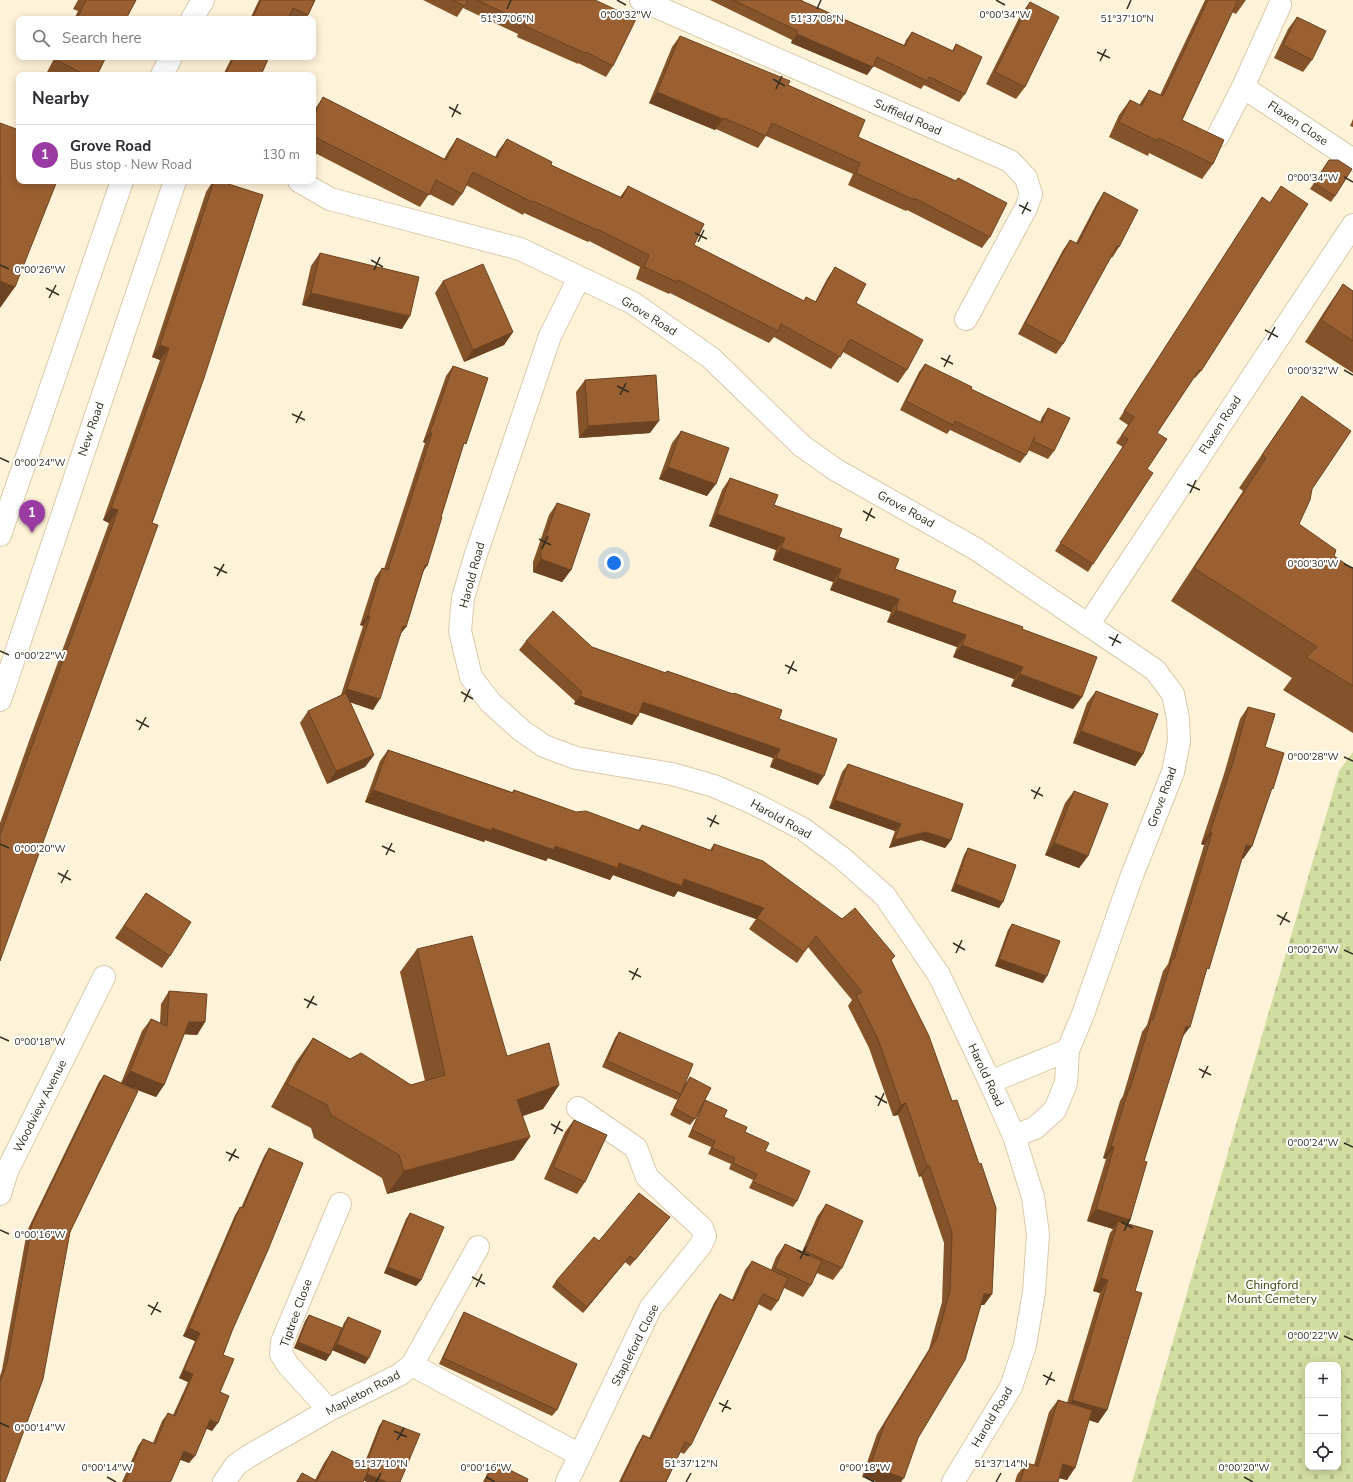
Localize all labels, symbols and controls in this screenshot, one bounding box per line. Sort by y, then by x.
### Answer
text: 0°00'32"W [601,8,651,22]
text: 0°00'34"W [980,8,1030,22]
text: 51°37'06"N [480,12,534,26]
text: 51°37'08"N [790,12,844,26]
text: 51°37'10"N [1100,12,1154,26]
search box [16,16,316,60]
icon: search [30,27,52,49]
text: Search here [62,28,142,48]
text: Nearby [32,87,89,110]
street label: Suffield Road [872,95,944,139]
street label: Flaxen Close [1265,97,1331,149]
text: Grove Road [70,136,151,156]
text: 1 [41,146,49,164]
text: 130 m [262,146,300,164]
text: Bus stop · New Road [70,156,192,174]
text: 0°00'34"W [1288,171,1338,185]
text: 0°00'26"W [15,263,65,277]
street label: Grove Road [618,293,680,339]
text: 0°00'32"W [1288,364,1338,378]
street label: Flaxen Road [1195,393,1245,457]
street label: New Road [74,400,108,458]
text: 0°00'24"W [15,456,65,470]
street label: Grove Road [875,487,937,531]
pin: 1 [19,500,45,533]
street label: Harold Road [455,540,489,610]
your location [604,553,624,573]
text: 0°00'30"W [1288,557,1338,571]
text: 0°00'22"W [15,649,65,663]
text: 0°00'28"W [1288,750,1338,764]
street label: Grove Road [1144,765,1180,829]
street label: Harold Road [747,796,815,842]
text: 0°00'20"W [15,842,65,856]
text: 0°00'26"W [1288,943,1338,957]
text: 0°00'18"W [15,1035,65,1049]
street label: Harold Road [964,1041,1008,1109]
street label: Woodview Avenue [10,1057,70,1155]
text: 0°00'24"W [1288,1136,1338,1150]
text: 0°00'16"W [15,1228,65,1242]
street label: Tiptree Close [276,1277,316,1349]
park label: Chingford Mount Cemetery [1227,1277,1318,1307]
street label: Stapleford Close [607,1301,663,1389]
text: 0°00'22"W [1288,1329,1338,1343]
map controls [1305,1362,1341,1470]
button: + [1305,1362,1341,1398]
street label: Mapleton Road [323,1367,403,1419]
street label: Harold Road [968,1384,1016,1450]
button: − [1305,1398,1341,1434]
text: 0°00'14"W [15,1421,65,1435]
button: locate [1305,1434,1341,1470]
text: 51°37'10"N [354,1457,408,1471]
text: 51°37'12"N [664,1457,718,1471]
text: 51°37'14"N [974,1457,1028,1471]
text: 0°00'14"W [82,1461,132,1475]
text: 0°00'16"W [461,1461,511,1475]
text: 0°00'18"W [840,1461,890,1475]
text: 0°00'20"W [1219,1461,1269,1475]

